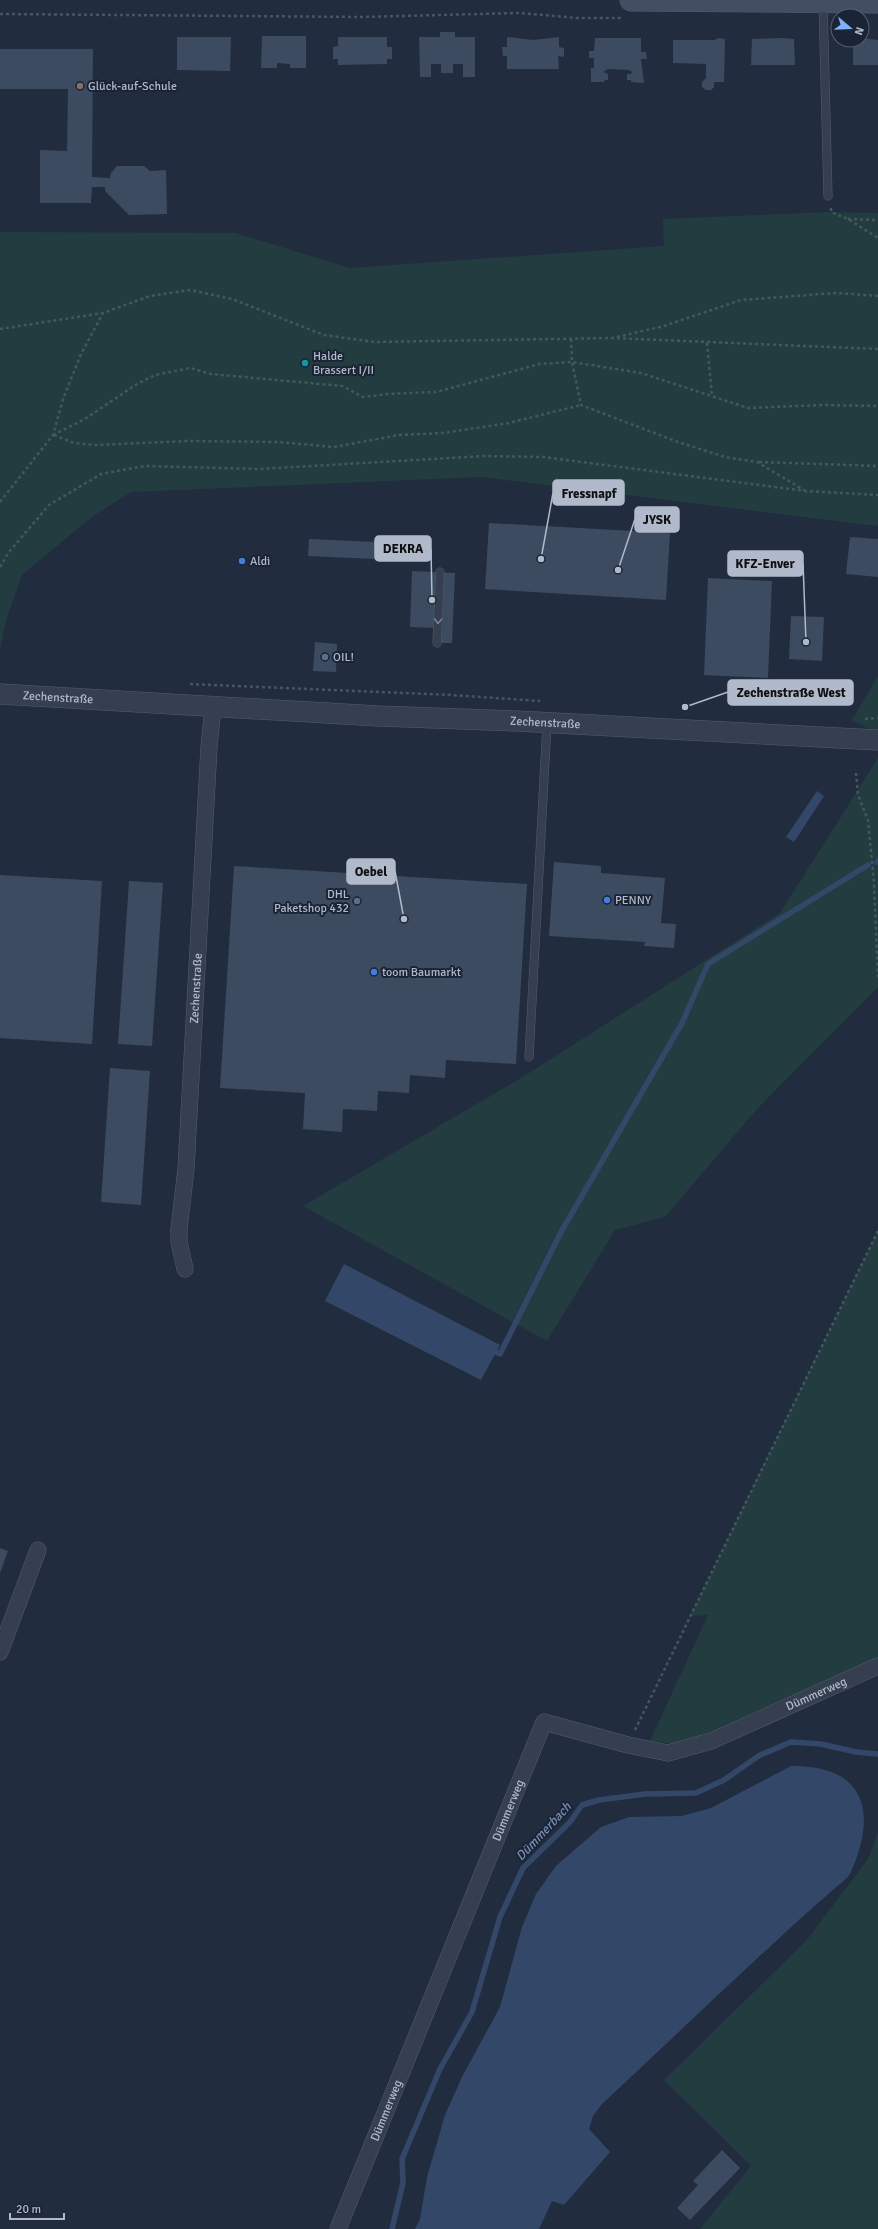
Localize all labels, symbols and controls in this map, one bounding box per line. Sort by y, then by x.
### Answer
north arrow [830,8,870,48]
text: N [852,25,866,37]
place label: Glück-auf-Schule [88,79,177,94]
marker: Glück-auf-Schule [75,81,85,91]
place label: Halde Brassert I/II [313,349,374,378]
marker: Halde Brassert I/II [300,358,310,368]
callout: Fressnapf [553,480,624,505]
text: Fressnapf [561,486,618,502]
callout: JYSK [635,507,679,532]
text: JYSK [643,512,671,528]
callout: DEKRA [375,536,431,561]
text: DEKRA [383,541,424,557]
callout: KFZ-Enver [728,551,803,576]
place label: Aldi [250,554,270,569]
marker: Aldi [237,556,247,566]
text: KFZ-Enver [735,556,796,572]
one-way arrow [434,618,442,624]
place label: OIL! [333,650,354,665]
marker: OIL! [320,652,330,662]
callout: Zechenstraße West [728,680,853,705]
text: Zechenstraße West [736,685,846,701]
street label: Zechenstraße [22,688,94,707]
street label: Zechenstraße [510,714,581,732]
callout: Oebel [347,859,395,884]
text: Oebel [355,864,387,880]
place label: DHL Paketshop 432 [274,887,349,916]
place label: PENNY [615,893,651,908]
marker: PENNY [602,895,612,905]
marker: DHL Paketshop 432 [352,896,362,906]
street label: Zechenstraße [187,953,206,1024]
place label: toom Baumarkt [382,965,461,980]
marker: toom Baumarkt [369,967,379,977]
street label: Dümmerweg [784,1674,849,1714]
street label: Dümmerweg [489,1777,528,1843]
water label: Dümmerbach [513,1798,575,1864]
street label: Dümmerweg [367,2078,406,2144]
scale bar [10,2195,64,2221]
text: 20 m [16,2202,41,2217]

